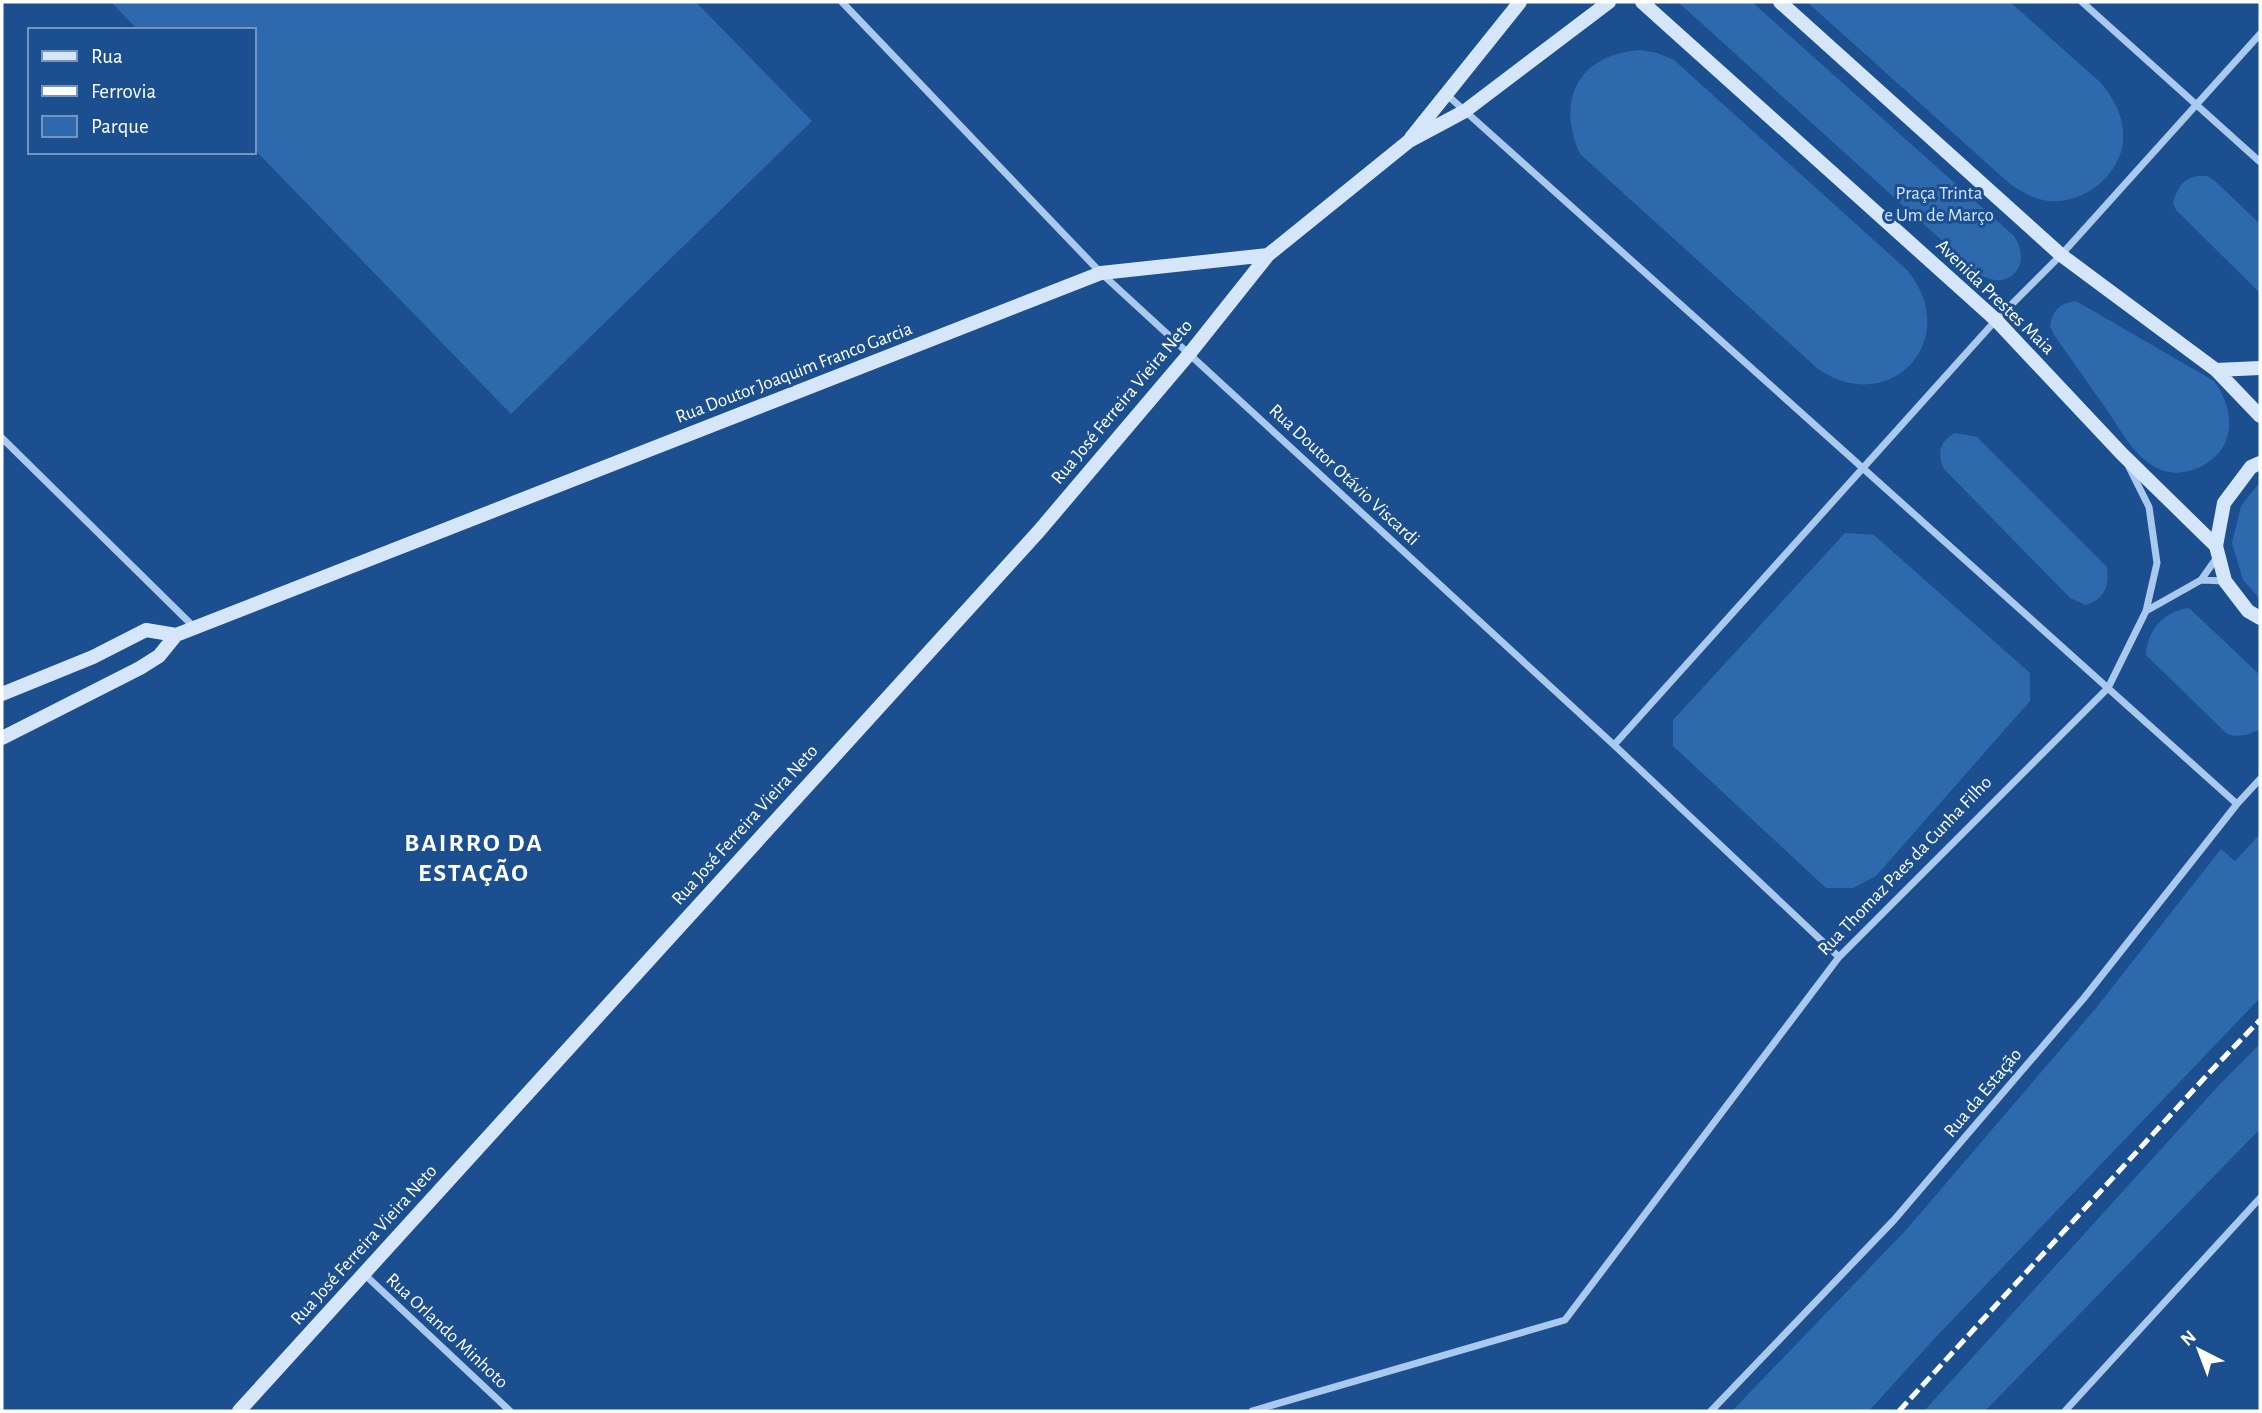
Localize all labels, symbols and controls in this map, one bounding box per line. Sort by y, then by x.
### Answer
legend [28,28,256,154]
text: Rua [91,46,123,67]
text: Ferrovia [91,81,157,102]
text: Parque [91,116,149,137]
park label: Praça Trinta e Um de Março [1884,184,1994,225]
street label: Avenida Prestes Maia [1932,236,2058,358]
street label: Rua José Ferreira Vieira Neto [1048,316,1196,488]
street label: Rua Doutor Joaquim Franco Garcia [673,319,915,427]
street label: Rua Doutor Otávio Viscardi [1265,401,1423,549]
street label: Rua José Ferreira Vieira Neto [668,741,822,909]
street label: Rua Thomaz Paes da Cunha Filho [1814,773,1996,959]
district label: BAIRRO DA ESTAÇÃO [404,830,544,886]
street label: Rua da Estação [1940,1045,2026,1141]
street label: Rua José Ferreira Vieira Neto [287,1161,441,1329]
street label: Rua Orlando Minhoto [382,1270,512,1392]
north arrow [2164,1315,2234,1385]
text: N [2177,1327,2200,1350]

